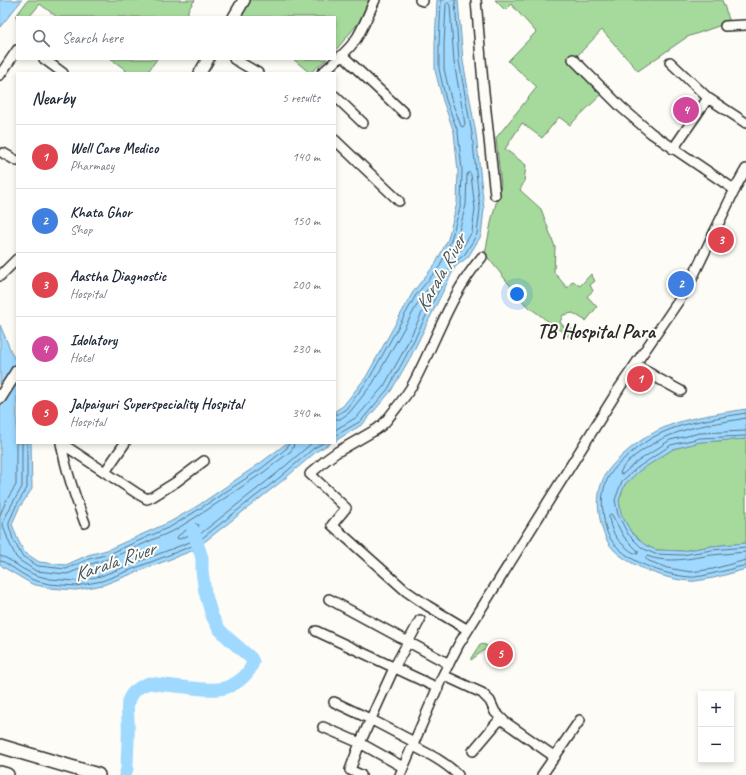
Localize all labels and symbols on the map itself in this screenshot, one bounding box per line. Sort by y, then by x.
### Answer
pin: 4 [673,95,699,125]
pin: 3 [708,225,734,255]
water label: Karala River [409,227,474,316]
pin: 2 [668,269,694,299]
your location [507,284,527,304]
district label: TB Hospital Para [537,319,657,344]
pin: 1 [627,364,653,394]
water label: Karala River [70,535,162,587]
pin: 5 [487,639,513,669]

